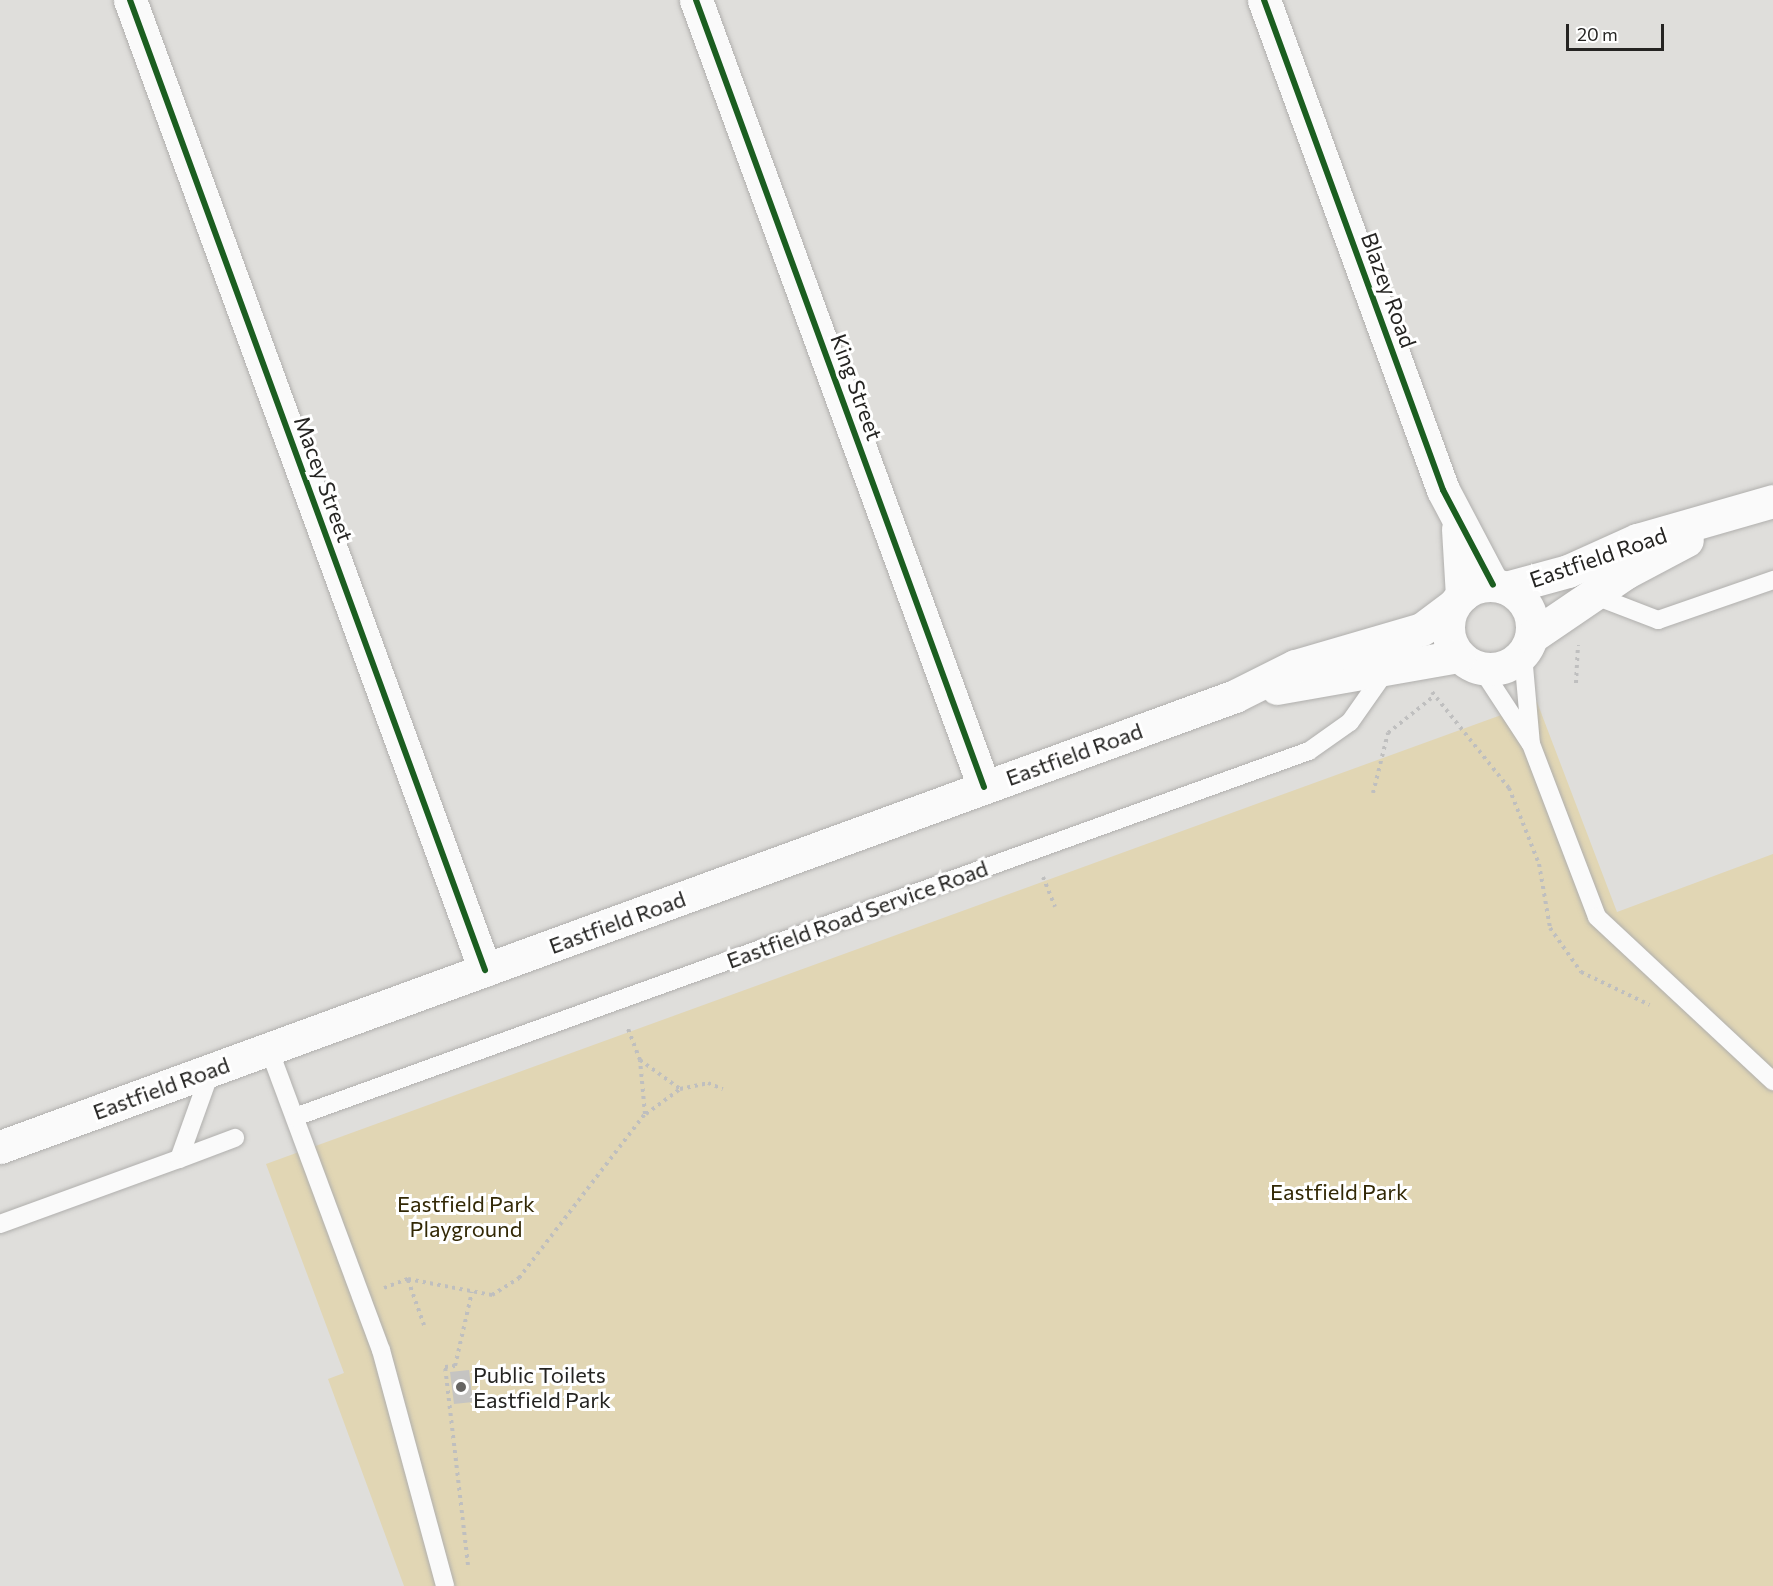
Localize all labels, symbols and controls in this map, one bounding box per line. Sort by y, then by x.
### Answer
scale bar [1569,12,1666,50]
text: 20 m [1577,23,1618,45]
street label: Blazey Road [1356,229,1422,351]
street label: King Street [826,330,888,444]
street label: Macey Street [289,412,359,546]
street label: Eastfield Road [1526,521,1670,593]
street label: Eastfield Road [1002,717,1146,791]
street label: Eastfield Road Service Road [723,854,991,974]
street label: Eastfield Road [545,885,689,959]
street label: Eastfield Road [89,1051,233,1125]
park label: Eastfield Park [1270,1179,1408,1205]
park label: Eastfield Park Playground [397,1190,535,1242]
place label: Public Toilets Eastfield Park [473,1361,611,1412]
marker: Public Toilets Eastfield Park [454,1380,468,1394]

